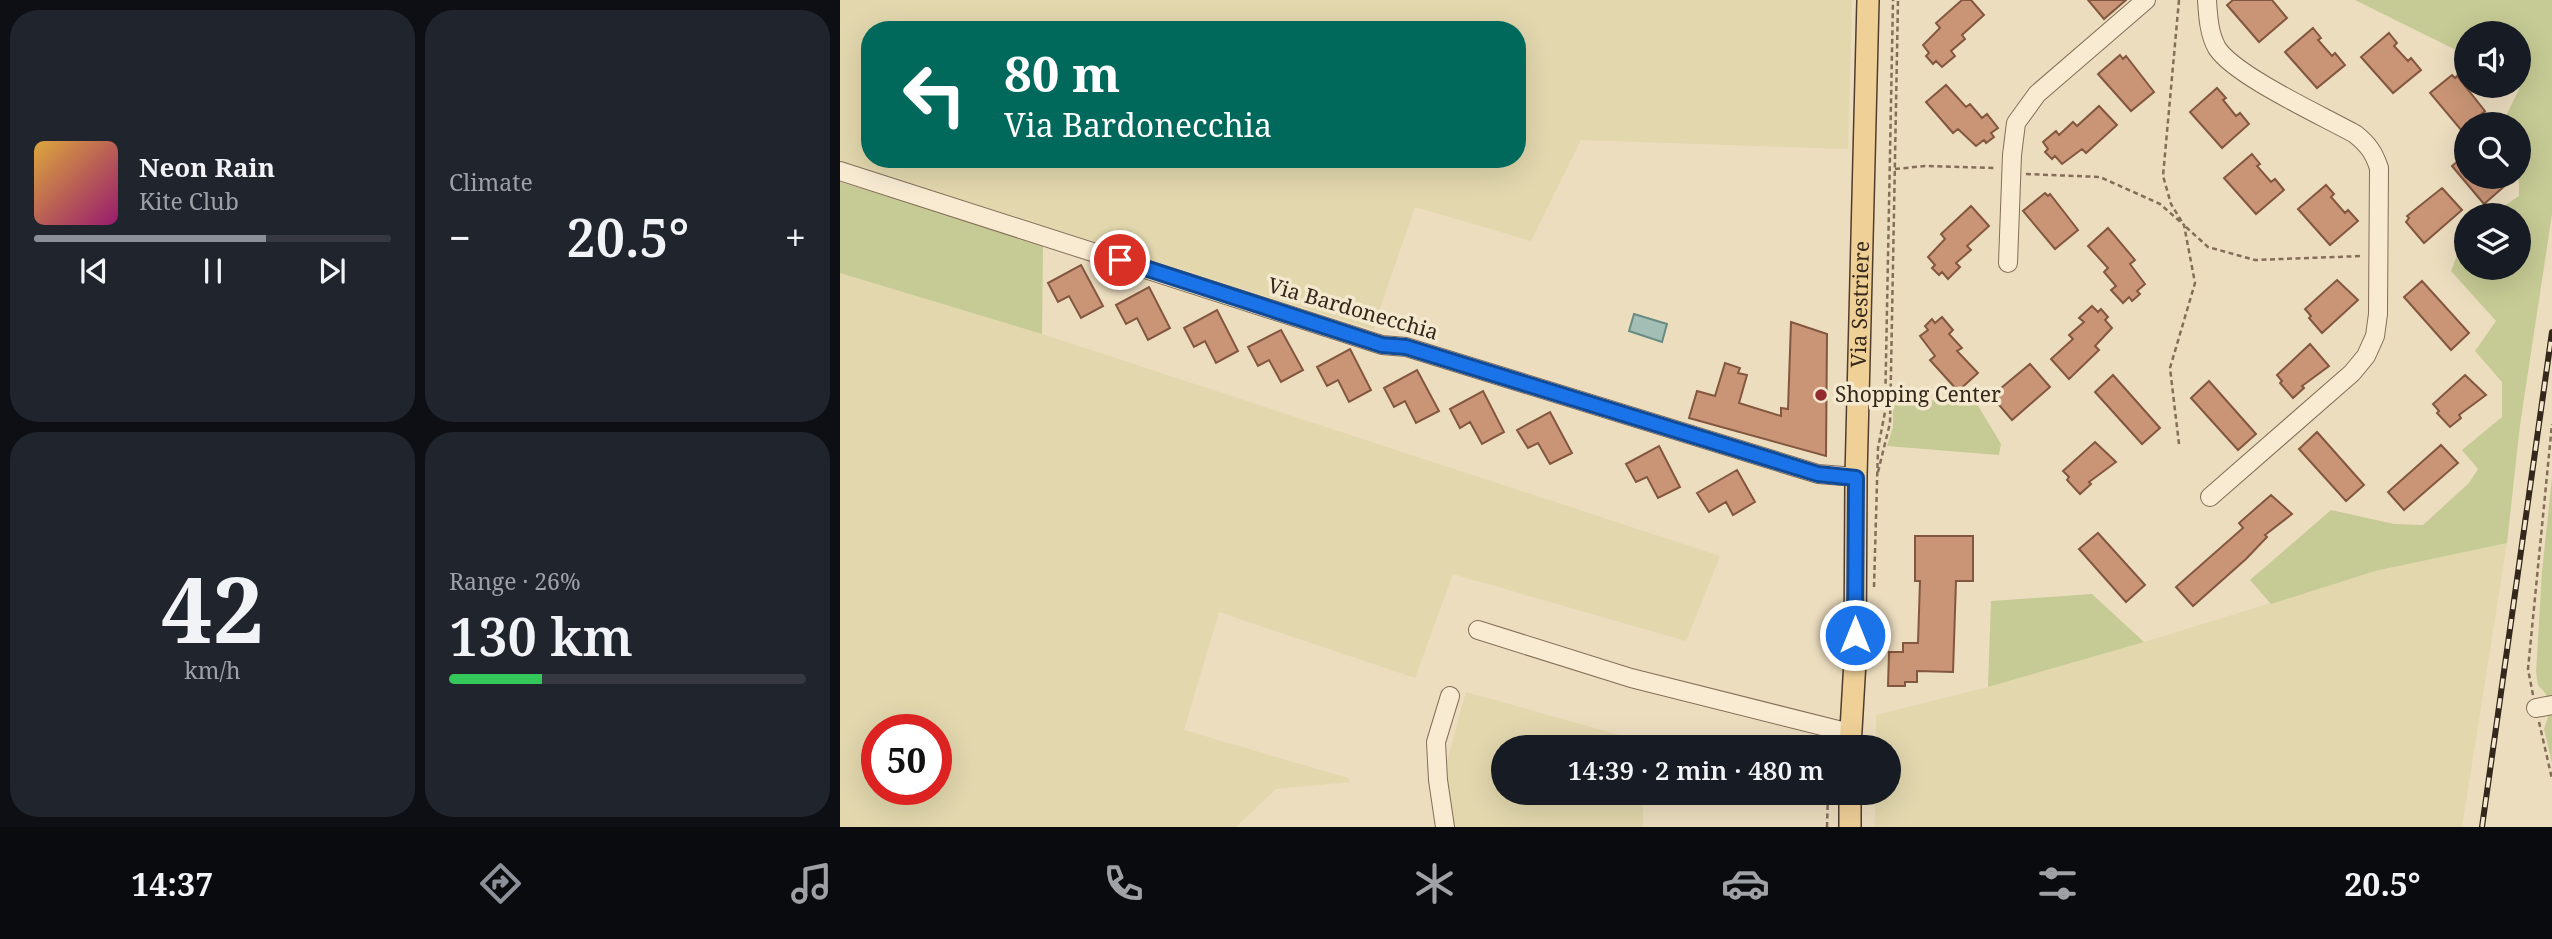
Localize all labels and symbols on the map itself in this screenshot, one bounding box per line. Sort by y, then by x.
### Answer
pin [1090,230,1150,290]
street label: Via Sestriere [1844,240,1875,368]
street label: Via Bardonecchia [1265,270,1442,346]
place label: Shopping Center [1835,380,2001,408]
marker: Shopping Center [1813,387,1829,403]
position arrow [1818,598,1892,672]
speed limit sign: 50 [861,714,952,805]

